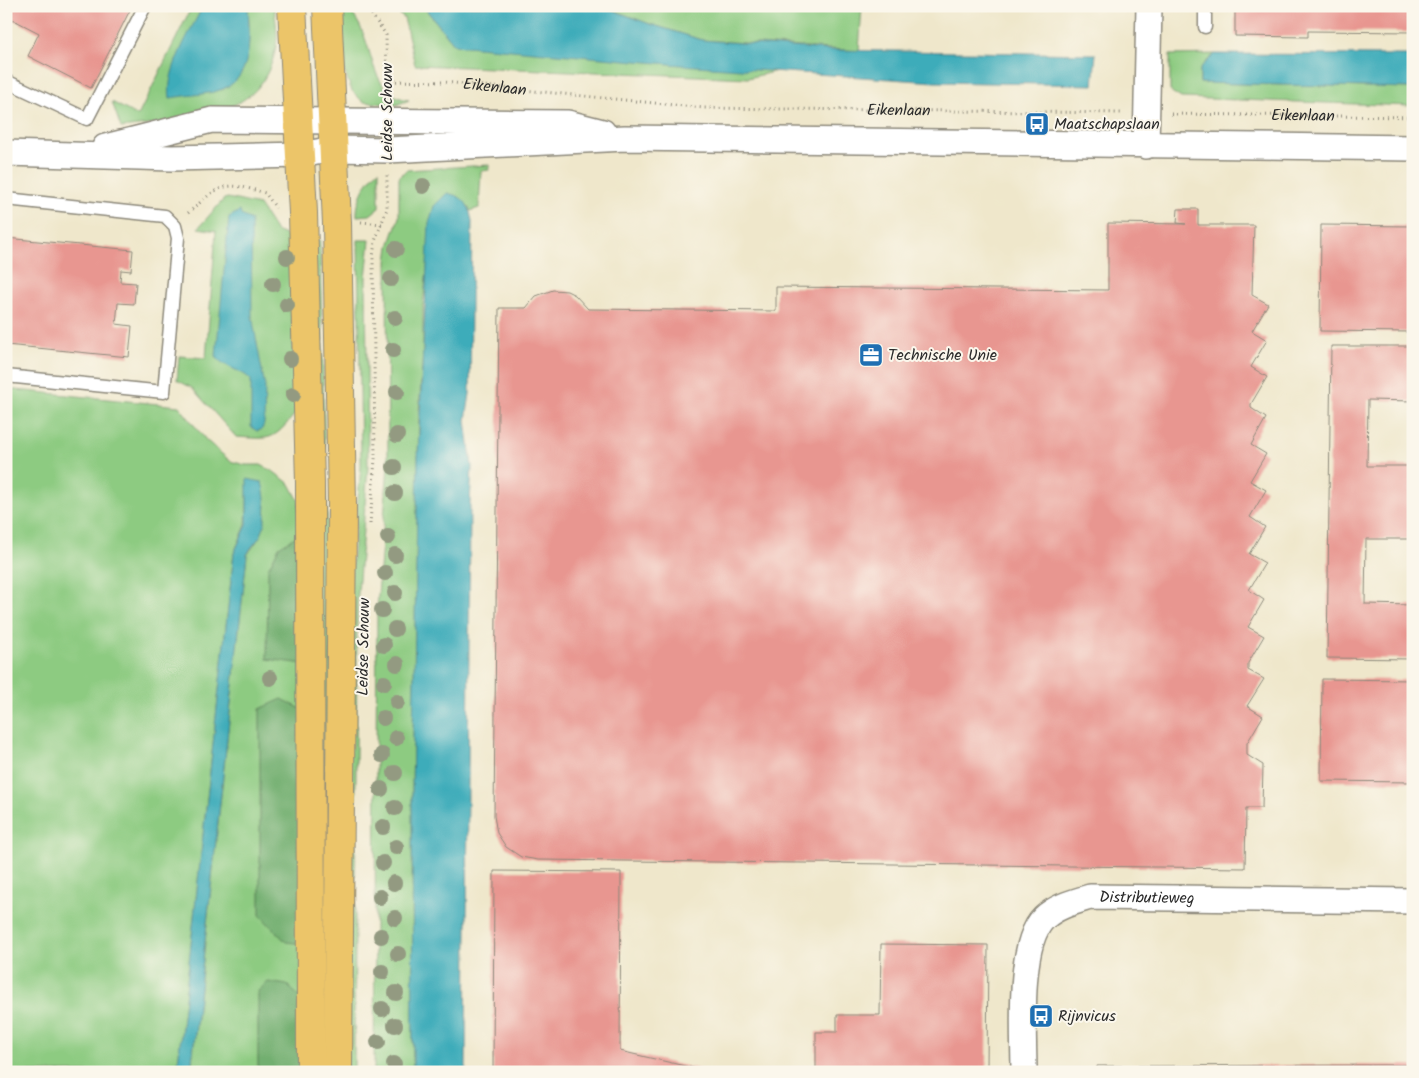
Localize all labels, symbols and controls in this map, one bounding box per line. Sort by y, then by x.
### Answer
street label: Leidse Schouw [375,63,400,161]
street label: Eikenlaan [462,71,528,103]
street label: Eikenlaan [867,97,931,123]
street label: Eikenlaan [1271,103,1335,129]
bus stop icon: Maatschapslaan [1024,111,1050,137]
place label: Maatschapslaan [1054,112,1160,137]
office icon: Technische Unie [858,342,884,368]
place label: Technische Unie [888,343,997,368]
street label: Leidse Schouw [351,598,377,696]
street label: Distributieweg [1099,885,1195,911]
bus stop icon: Rijnvicus [1028,1003,1054,1029]
place label: Rijnvicus [1058,1004,1116,1029]

